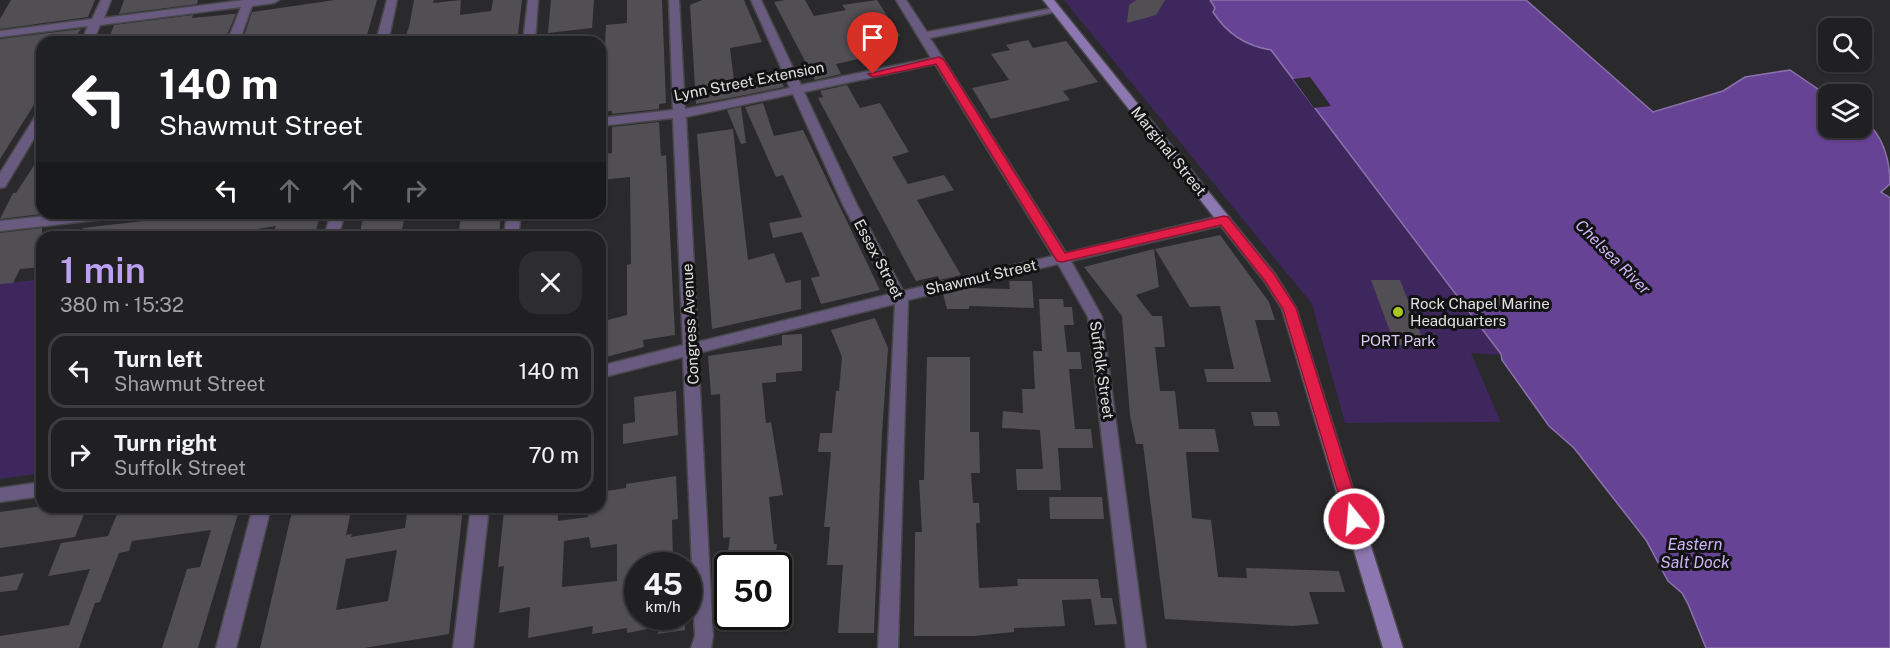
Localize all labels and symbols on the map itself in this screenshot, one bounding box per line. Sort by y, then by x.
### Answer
pin [847,12,898,74]
street label: Lynn Street Extension [672,58,826,104]
street label: Marginal Street [1128,103,1210,199]
street label: Essex Street [851,216,907,302]
water label: Chelsea River [1572,216,1655,299]
street label: Shawmut Street [924,256,1038,298]
street label: Congress Avenue [678,263,702,385]
place label: Rock Chapel Marine Headquarters [1410,295,1550,329]
marker: Rock Chapel Marine Headquarters [1391,305,1405,319]
street label: Suffolk Street [1087,320,1117,420]
park label: PORT Park [1360,332,1436,349]
position arrow [1322,487,1386,551]
water label: Eastern Salt Dock [1660,535,1730,572]
speed limit sign: 50 [714,552,792,630]

